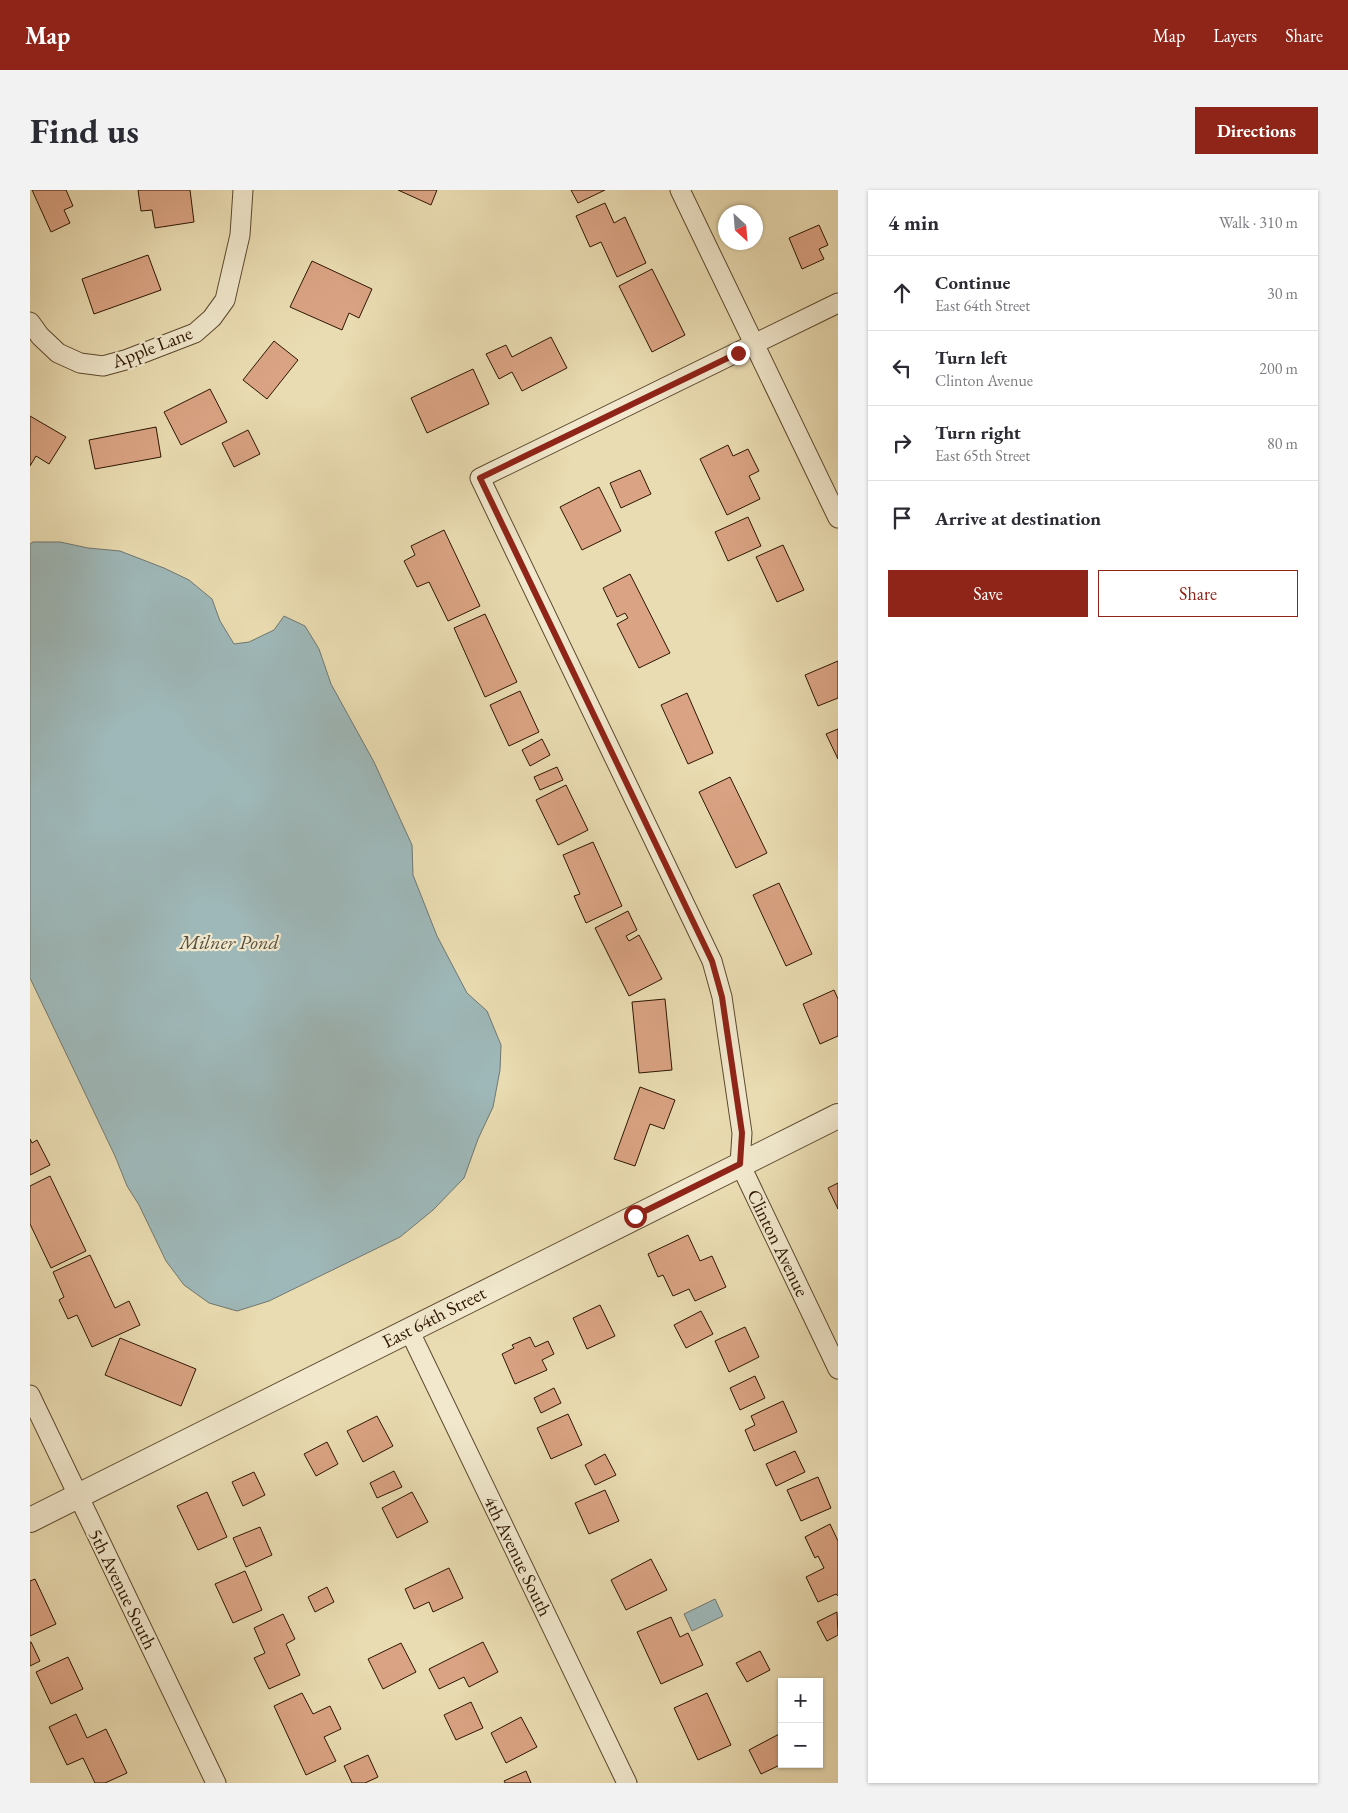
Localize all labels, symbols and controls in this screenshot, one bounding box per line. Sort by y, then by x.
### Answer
text: Map [25,20,70,51]
text: Map [1153,24,1185,47]
text: Layers [1213,24,1257,47]
text: Share [1285,24,1323,47]
button: Directions [1195,107,1318,154]
text: Find us [30,108,139,153]
north arrow [718,205,763,250]
text: 4 min [888,209,939,236]
text: Walk · 310 m [1219,212,1298,233]
text: Continue [935,270,1010,295]
icon: ahead [888,279,916,307]
text: 30 m [1267,283,1298,304]
text: East 64th Street [935,295,1030,316]
street label: Apple Lane [107,320,196,374]
route end [727,342,750,365]
text: Turn left [935,345,1007,370]
icon: left [888,354,916,382]
text: 200 m [1259,358,1298,379]
text: Clinton Avenue [935,370,1033,391]
text: Turn right [935,420,1021,445]
icon: right [888,429,916,457]
text: 80 m [1267,433,1298,454]
text: East 65th Street [935,445,1030,466]
icon: arrive [888,504,916,532]
text: Arrive at destination [935,506,1101,531]
button: Save [888,570,1088,617]
button: Share [1098,570,1298,617]
water label: Milner Pond [178,929,279,955]
street label: Clinton Avenue [741,1185,815,1301]
route start [624,1205,647,1228]
street label: East 64th Street [378,1280,490,1354]
street label: 4th Avenue South [478,1492,558,1621]
street label: 5th Avenue South [83,1525,163,1654]
map controls [778,1678,823,1768]
button: + [778,1678,823,1723]
button: − [778,1723,823,1768]

